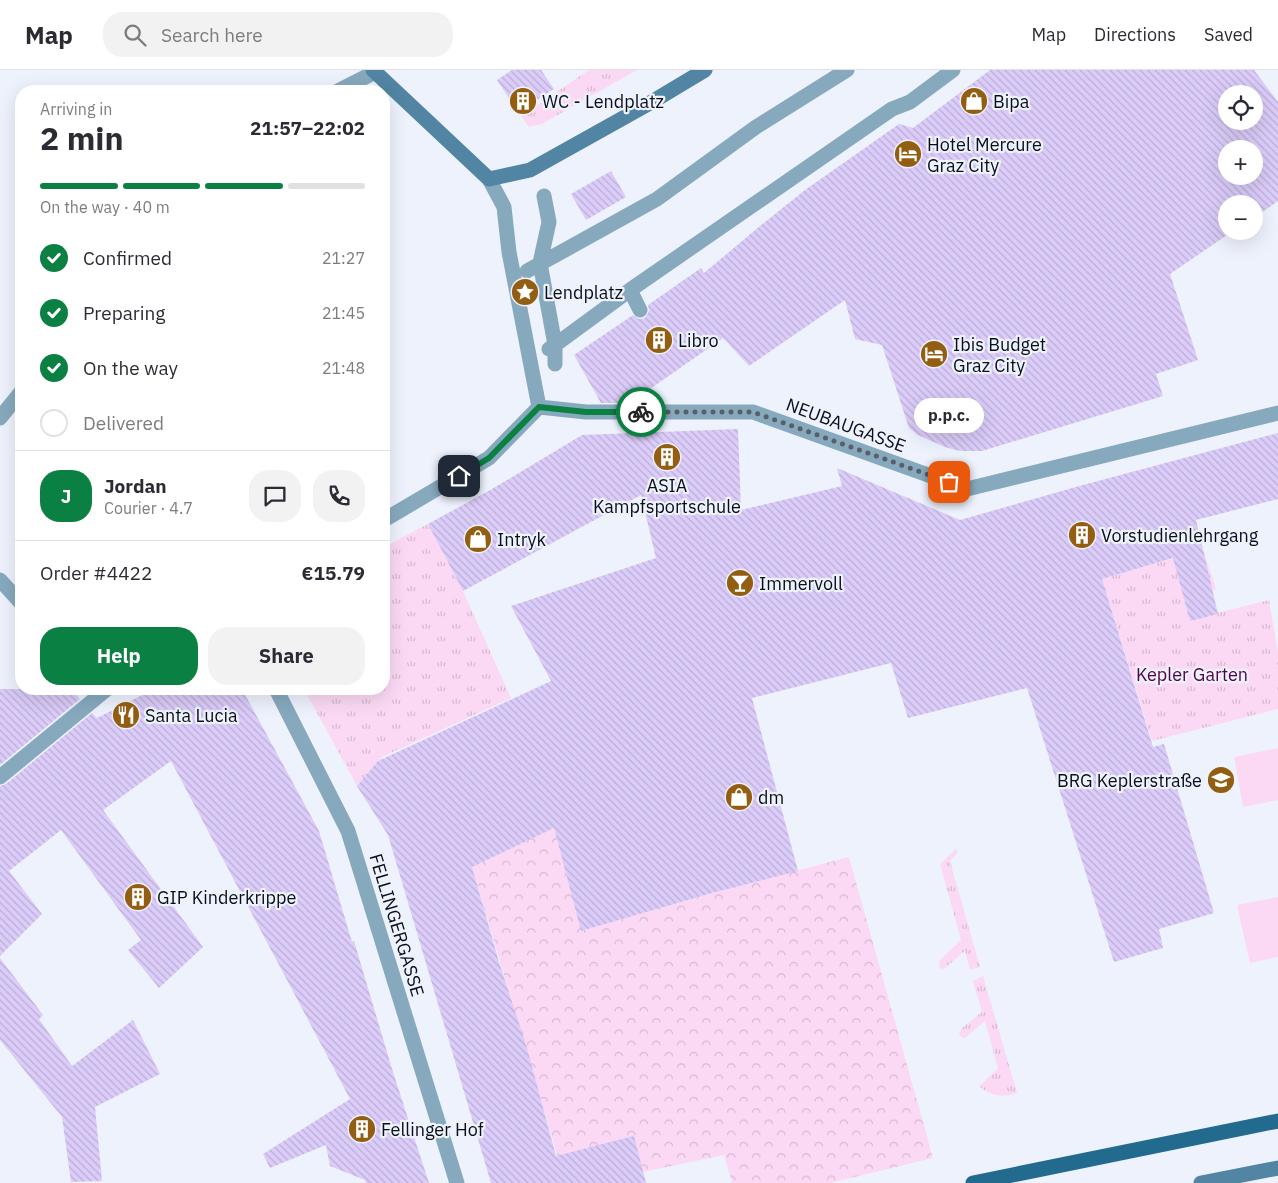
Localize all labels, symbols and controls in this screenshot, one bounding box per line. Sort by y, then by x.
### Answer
search box [103,12,453,57]
text: Map [25,19,73,51]
icon: search [121,21,149,49]
text: Search here [161,23,263,47]
text: Map [1031,23,1066,46]
text: Directions [1094,23,1176,46]
text: Saved [1204,23,1253,46]
map controls [1218,85,1263,240]
button: locate [1218,85,1263,130]
building icon: WC - Lendplatz [508,86,538,116]
shop icon: Bipa [959,86,989,116]
place label: WC - Lendplatz [542,90,664,113]
place label: Bipa [993,90,1030,113]
text: Arriving in [40,99,112,119]
text: 21:57–22:02 [250,116,365,140]
text: 2 min [40,117,124,159]
place label: Hotel Mercure Graz City [927,133,1042,177]
hotel icon: Hotel Mercure Graz City [893,139,923,169]
button: + [1218,140,1263,185]
button: − [1218,195,1263,240]
text: On the way · 40 m [40,197,170,217]
icon: check [40,244,68,272]
text: Confirmed [83,246,172,270]
text: 21:27 [322,248,365,268]
place icon: Lendplatz [510,277,540,307]
place label: Lendplatz [544,281,623,304]
icon: check [40,299,68,327]
text: Preparing [83,301,165,325]
text: 21:45 [322,303,365,323]
building icon: Libro [644,325,674,355]
place label: Libro [678,329,719,352]
place label: Ibis Budget Graz City [953,333,1046,377]
hotel icon: Ibis Budget Graz City [919,339,949,369]
icon: check [40,354,68,382]
text: On the way [83,356,178,380]
text: 21:48 [322,358,365,378]
courier [616,387,666,437]
street label: NEUBAUGASSE [783,393,909,457]
callout: p.p.c. [914,397,984,432]
icon: bike [627,398,655,426]
text: p.p.c. [928,405,970,425]
text: Delivered [83,411,164,435]
building icon: ASIA Kampfsportschule [652,442,682,472]
pin [438,455,480,497]
pin [928,461,970,503]
icon: home [445,462,473,490]
icon: bag [935,468,963,496]
button: chat [249,470,301,522]
button: phone [313,470,365,522]
text: Jordan [104,474,167,498]
place label: ASIA Kampfsportschule [593,474,741,518]
text: J [61,484,71,508]
text: Courier · 4.7 [104,498,193,518]
building icon: Vorstudienlehrgang [1067,520,1097,550]
shop icon: Intryk [463,524,493,554]
place label: Vorstudienlehrgang [1101,524,1259,547]
place label: Intryk [497,528,547,551]
text: Order #4422 [40,561,152,585]
text: €15.79 [302,561,365,585]
bar icon: Immervoll [725,568,755,598]
place label: Immervoll [759,572,843,595]
button: Help [40,627,198,685]
button: Share [208,627,365,685]
park label: Kepler Garten [1136,663,1248,686]
restaurant icon: Santa Lucia [111,700,141,730]
place label: Santa Lucia [145,704,238,727]
school or university icon: BRG Keplerstraße [1206,765,1236,795]
place label: BRG Keplerstraße [1057,769,1202,792]
shop icon: dm [724,782,754,812]
place label: dm [758,786,784,809]
street label: FELLINGERGASSE [364,851,430,999]
building icon: GIP Kinderkrippe [123,882,153,912]
place label: GIP Kinderkrippe [157,886,296,909]
building icon: Fellinger Hof [347,1114,377,1144]
place label: Fellinger Hof [381,1118,484,1141]

